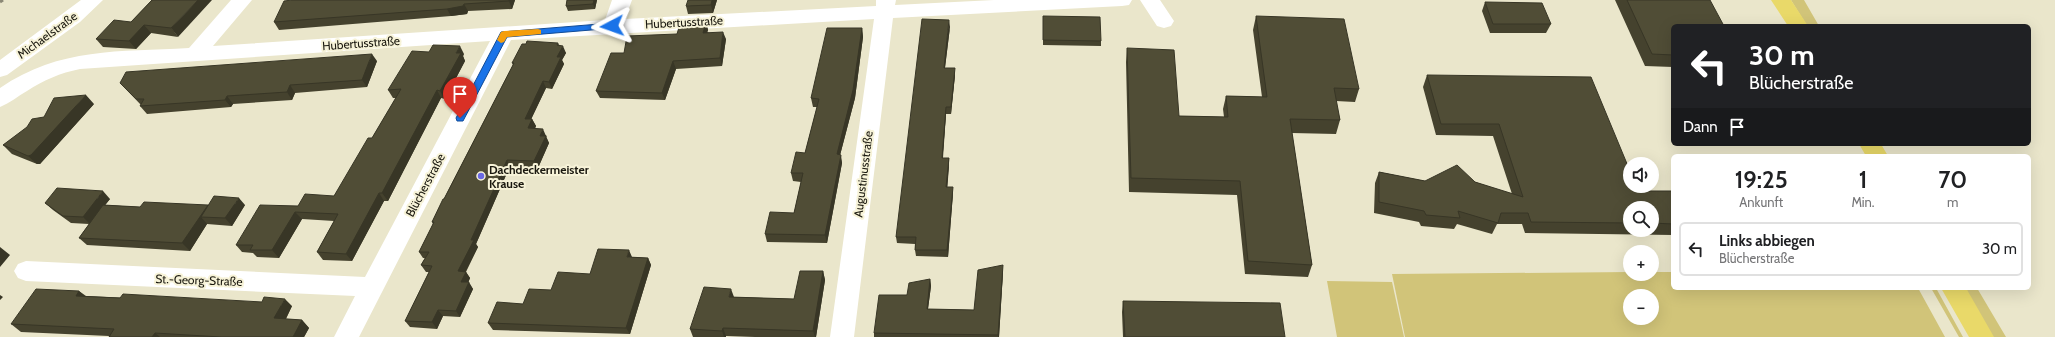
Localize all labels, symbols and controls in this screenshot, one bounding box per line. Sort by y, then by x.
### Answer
position arrow [591,5,633,47]
street label: Michaelstraße [14,8,80,62]
street label: Hubertusstraße [645,12,723,32]
street label: Hubertusstraße [322,33,400,53]
text: 30 m [1749,38,1815,72]
icon: left [1683,40,1735,92]
text: Blücherstraße [1749,72,1853,94]
pin [443,77,477,118]
icon: arrive [449,83,471,105]
icon: arrive [1726,116,1748,138]
text: Dann [1683,118,1718,136]
street label: Augustinusstraße [850,130,876,218]
street label: Blücherstraße [402,151,448,219]
map controls [1623,157,1659,325]
button: sound [1623,157,1659,193]
place label: Dachdeckermeister Krause [489,162,589,191]
text: 19:25 [1735,165,1788,194]
text: 1 [1859,165,1867,194]
text: 70 [1938,165,1967,194]
marker: Dachdeckermeister Krause [476,171,486,181]
text: Ankunft [1739,194,1783,210]
text: Min. [1851,194,1875,210]
text: m [1947,194,1958,210]
button: search [1623,201,1659,237]
text: Links abbiegen [1719,232,1815,250]
icon: left [1685,238,1707,260]
text: 30 m [1982,240,2017,258]
button: + [1623,245,1659,281]
text: Blücherstraße [1719,250,1794,266]
street label: St.-Georg-Straße [155,271,243,289]
button: − [1623,289,1659,325]

